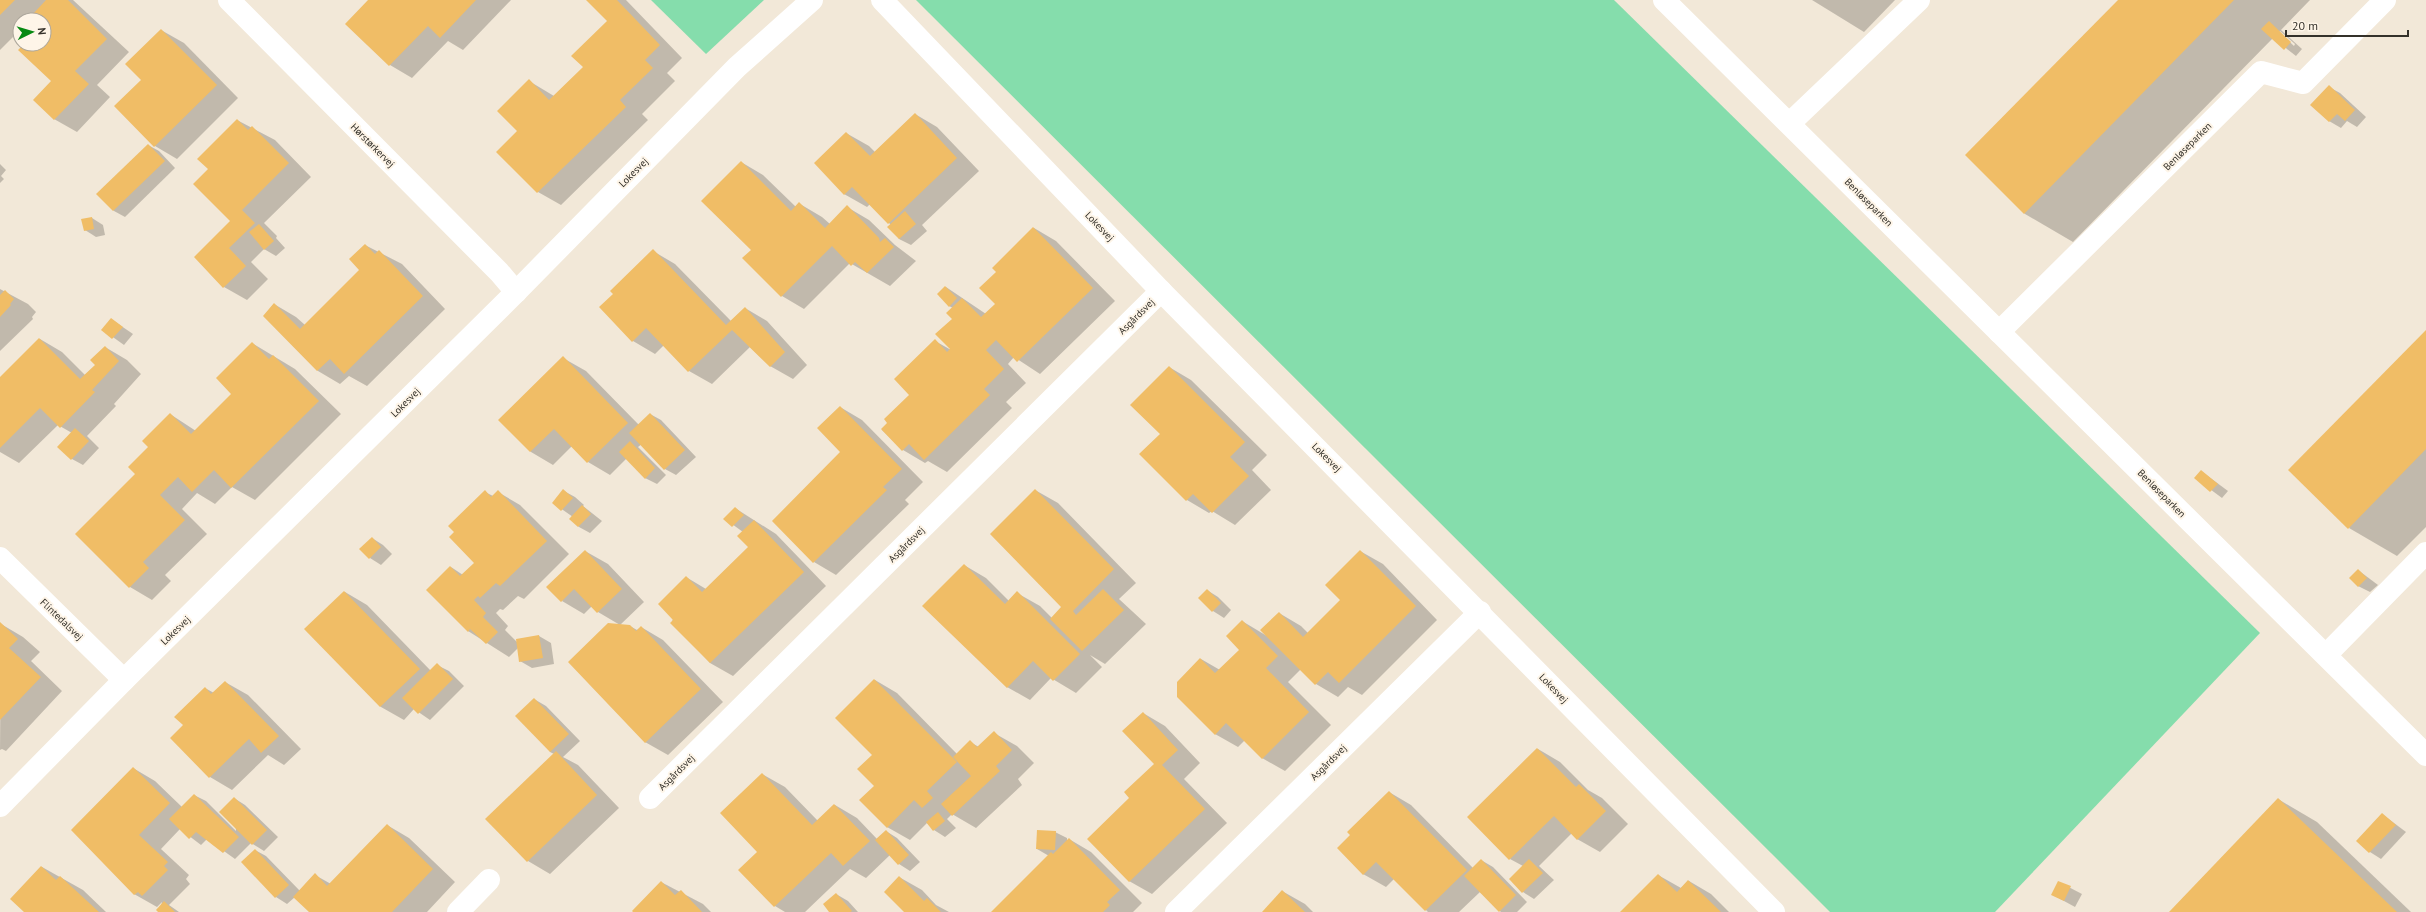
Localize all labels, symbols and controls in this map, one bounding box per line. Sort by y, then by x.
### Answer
north arrow [12,12,52,52]
scale bar [2286,12,2408,38]
text: 20 m [2292,18,2318,33]
text: N [35,27,49,35]
street label: Hørstørkervej [348,120,398,170]
street label: Benløseparken [2161,120,2214,173]
street label: Lokesvej [616,155,651,190]
street label: Benløseparken [1842,176,1895,229]
street label: Lokesvej [1082,209,1117,244]
street label: Asgårdsvej [1116,296,1157,337]
street label: Lokesvej [388,385,423,420]
street label: Lokesvej [1309,440,1344,475]
street label: Benløseparken [2135,467,2188,520]
street label: Asgårdsvej [886,524,927,565]
street label: Flintedalsvej [38,596,86,643]
street label: Lokesvej [158,613,193,648]
street label: Lokesvej [1536,671,1571,706]
street label: Asgårdsvej [1308,742,1349,783]
street label: Asgårdsvej [656,752,697,793]

